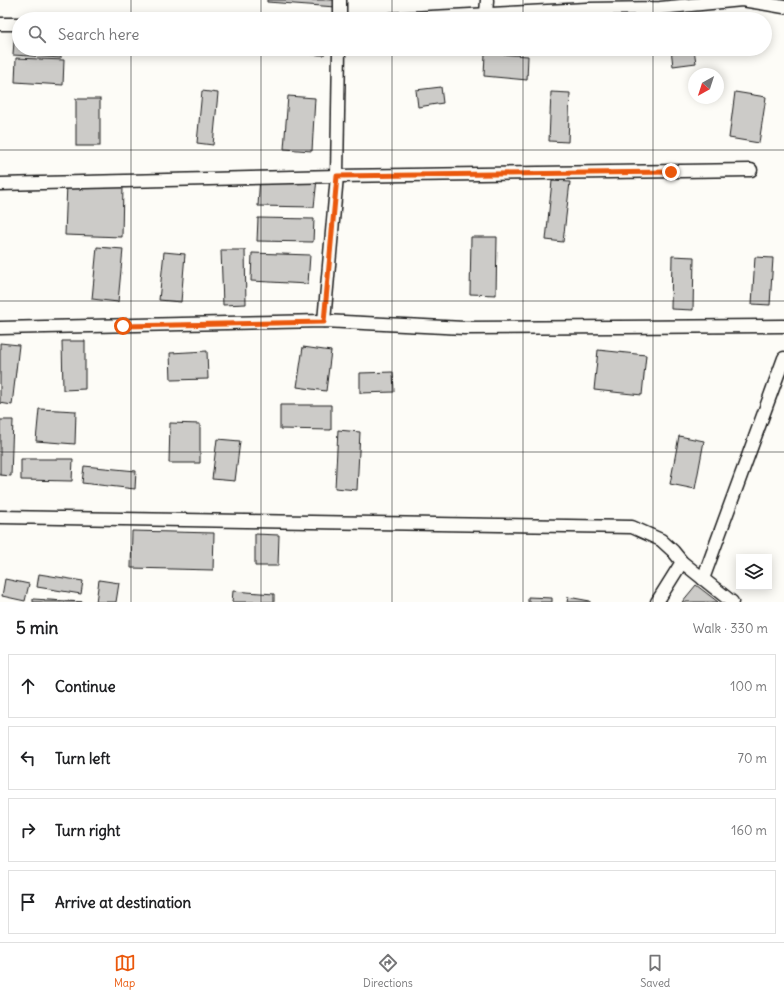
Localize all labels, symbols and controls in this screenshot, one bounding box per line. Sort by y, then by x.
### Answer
search box [12,12,772,56]
icon: search [26,23,48,45]
text: Search here [58,25,139,44]
north arrow [688,68,724,104]
route end [662,163,680,181]
route start [114,317,132,335]
map controls [736,554,772,590]
button: layers [736,554,772,590]
text: 5 min [16,617,58,639]
text: Walk · 330 m [693,620,768,637]
icon: ahead [17,675,39,697]
text: Continue [55,677,116,696]
text: 100 m [730,678,767,695]
icon: left [17,747,39,769]
text: Turn left [55,749,110,768]
text: 70 m [738,750,767,767]
icon: right [17,819,39,841]
text: Turn right [55,821,120,840]
text: 160 m [731,822,767,839]
icon: arrive [17,891,39,913]
text: Arrive at destination [55,893,191,912]
tab: Map [114,952,136,990]
tab: Directions [363,952,413,990]
tab: Saved [640,952,670,990]

